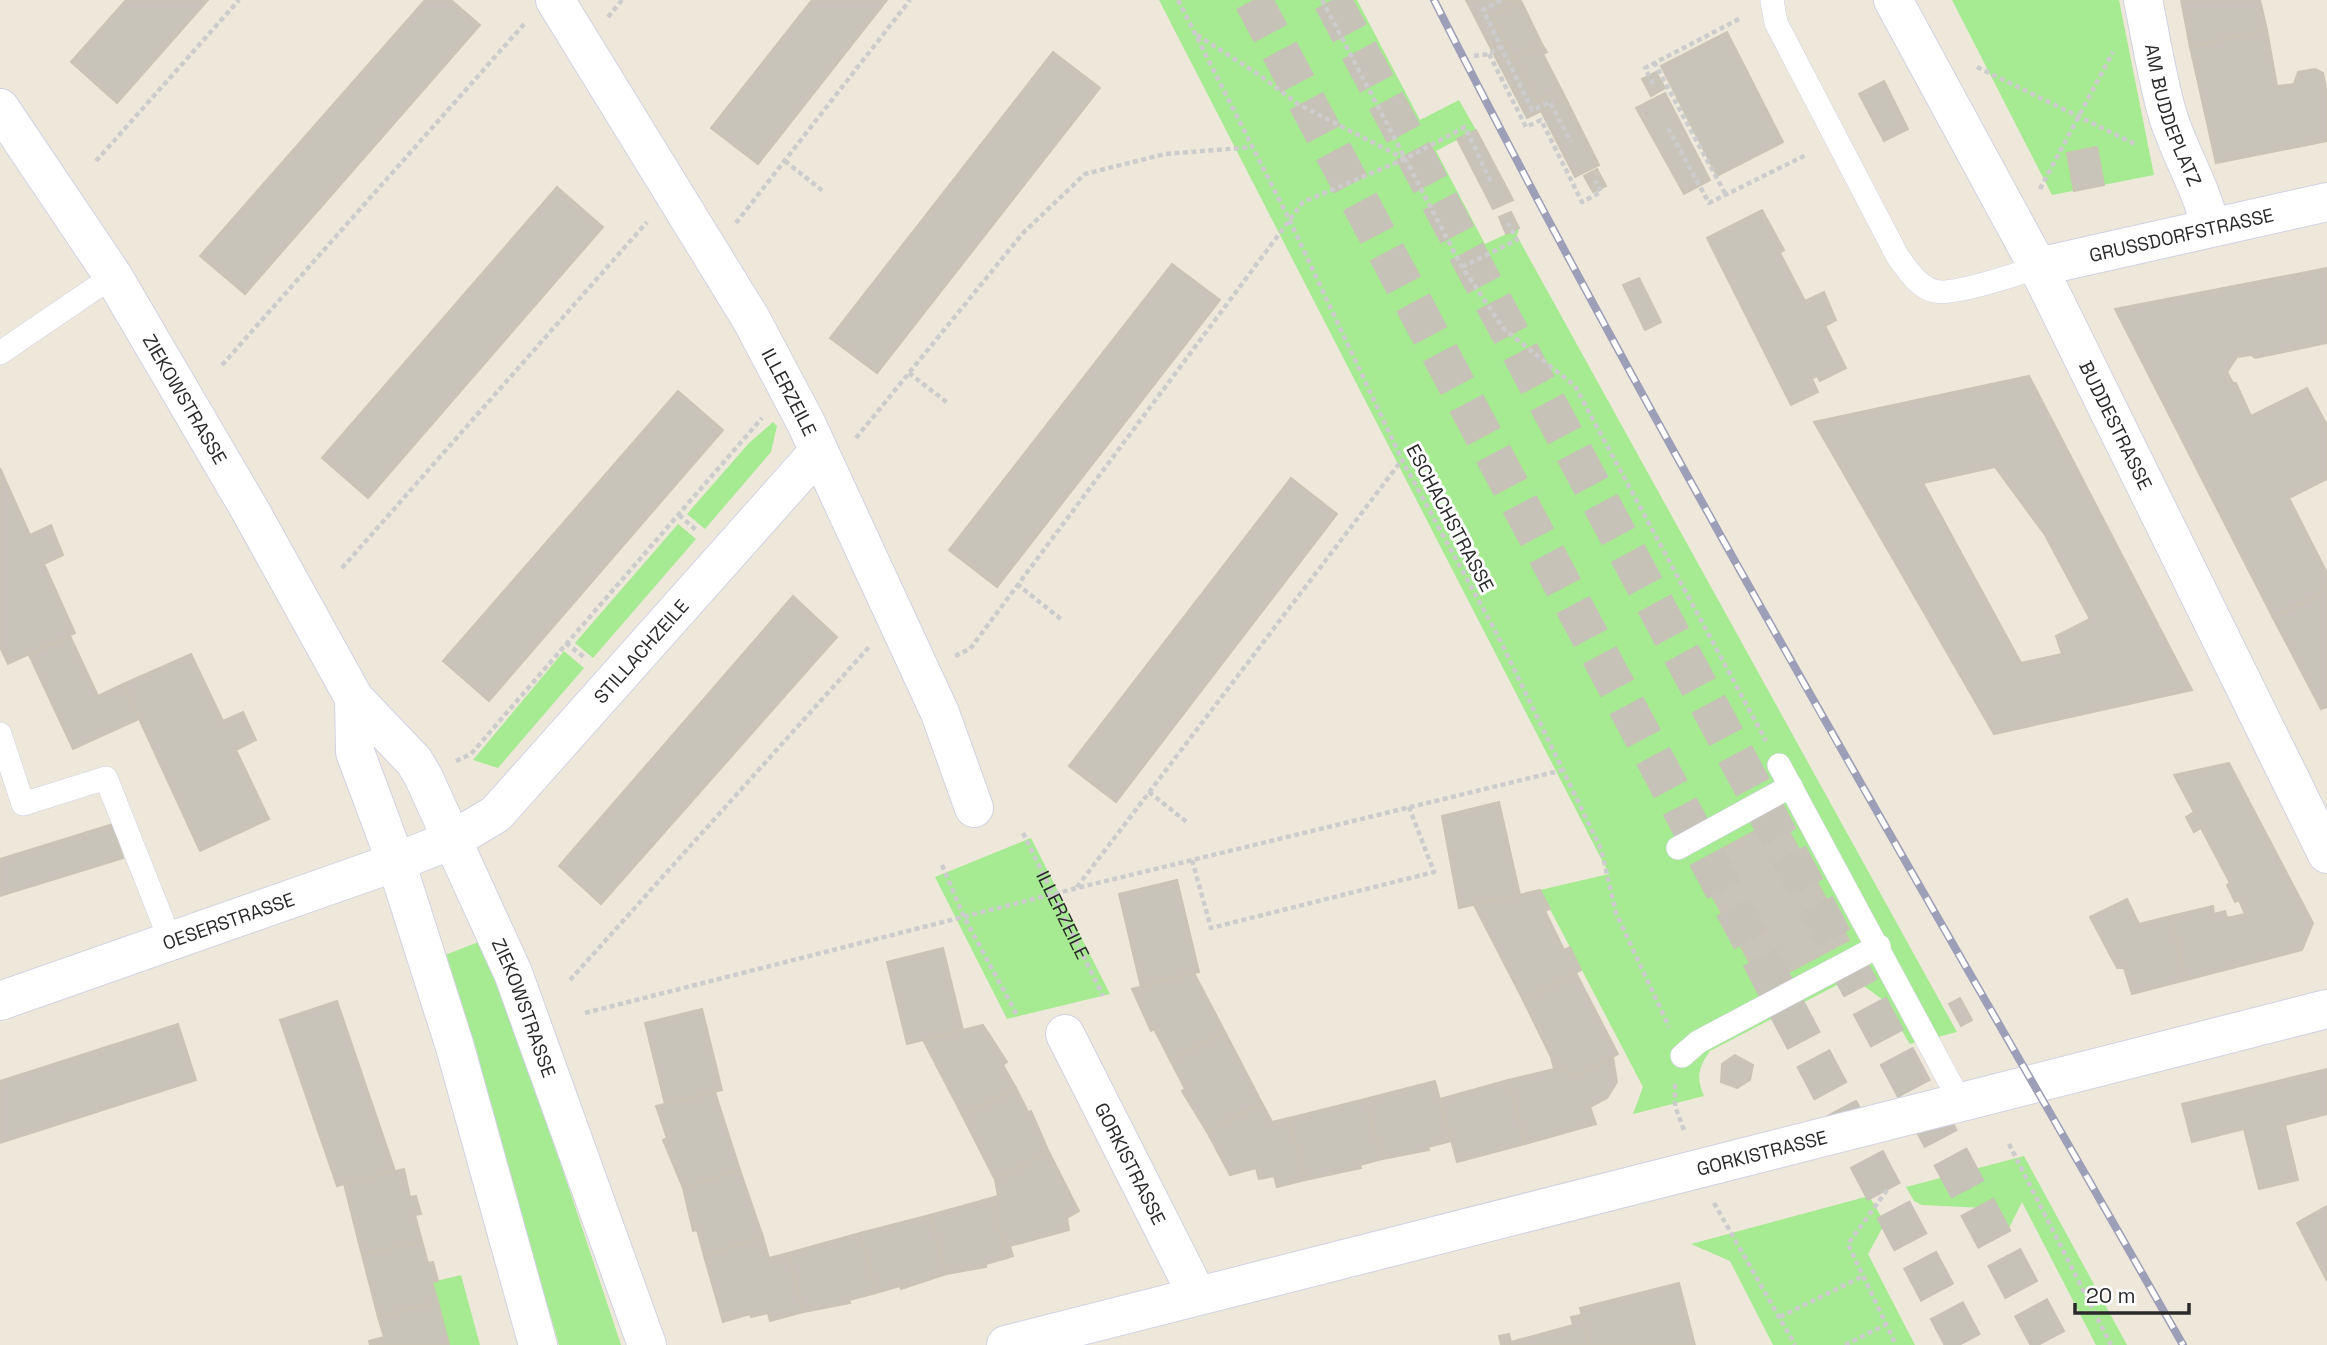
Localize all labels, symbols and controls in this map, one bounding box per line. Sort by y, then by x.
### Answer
street label: AM BUDDEPLATZ [2139,41,2208,190]
street label: GRUSSDORFSTRASSE [2087,202,2276,268]
street label: ZIEKOWSTRASSE [137,329,233,469]
street label: ILLERZEILE [756,344,823,440]
street label: BUDDESTRASSE [2073,356,2158,494]
street label: ESCHACHSTRASSE [1401,440,1499,596]
street label: STILLACHZEILE [588,594,694,709]
street label: ILLERZEILE [1031,866,1095,963]
street label: OESERSTRASSE [159,886,298,955]
street label: ZIEKOWSTRASSE [486,934,562,1081]
street label: GORKISTRASSE [1089,1098,1172,1229]
street label: GORKISTRASSE [1694,1124,1830,1181]
scale bar [2075,1272,2189,1316]
text: 20 m [2086,1282,2136,1309]

